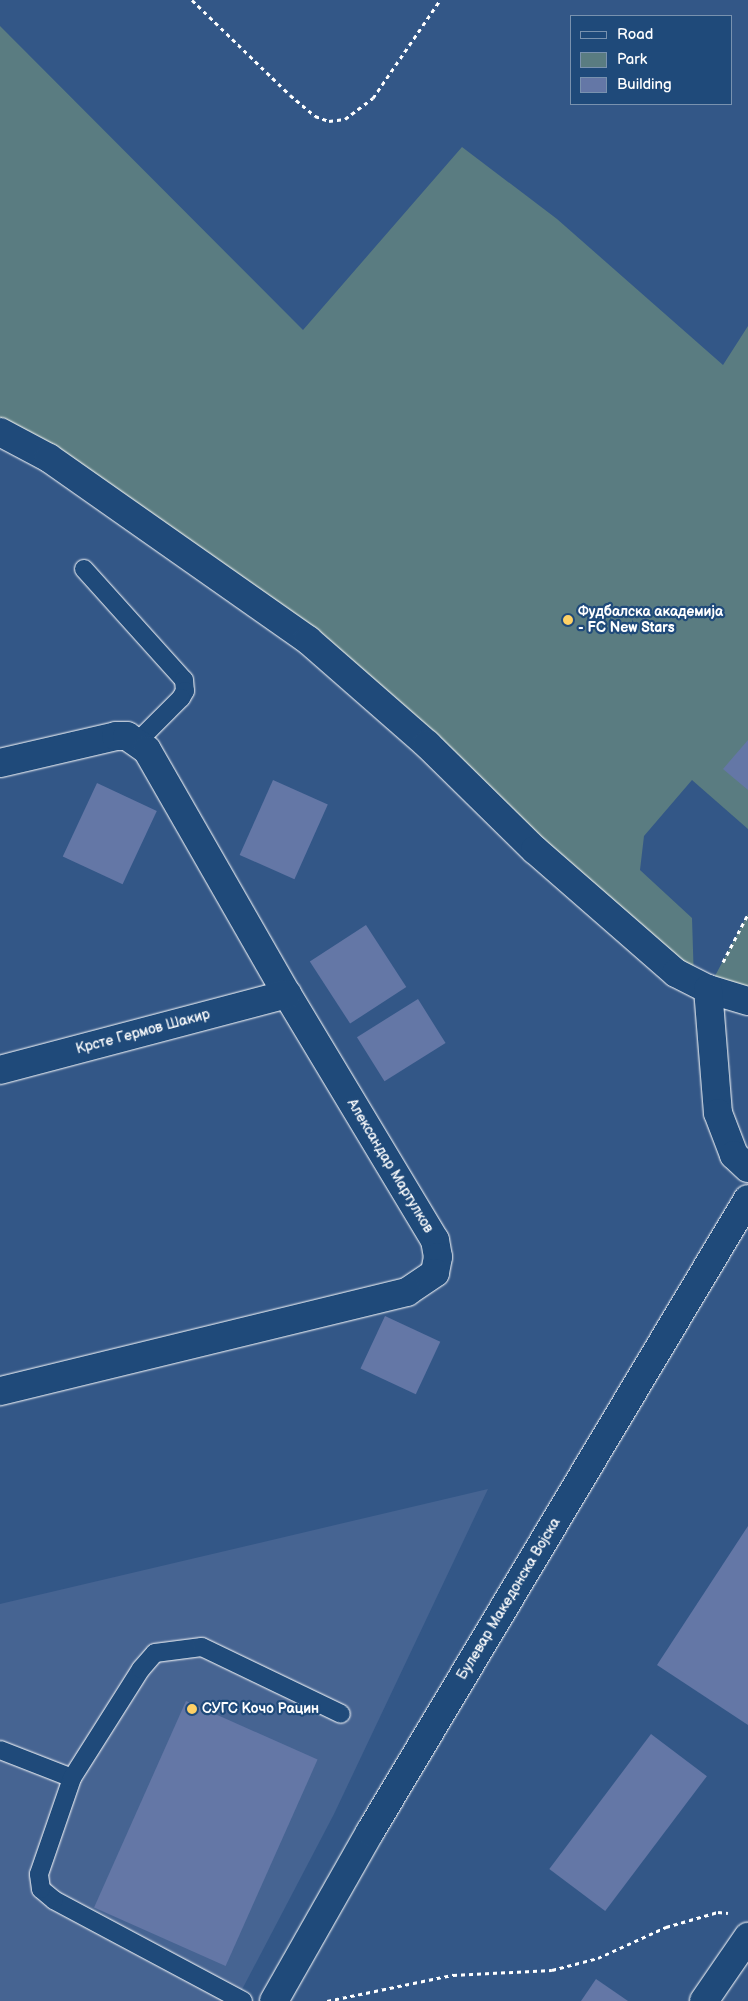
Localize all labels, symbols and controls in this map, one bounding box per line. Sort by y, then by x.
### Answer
legend [570,15,733,105]
text: Road [617,25,653,44]
text: Park [617,50,647,69]
text: Building [617,75,672,94]
place label: Фудбалска академија - FC New Stars [578,604,723,636]
marker: Фудбалска академија - FC New Stars [562,614,574,626]
street label: Крсте Гермов Шакир [74,1006,212,1058]
street label: Александар Мартулков [343,1096,437,1236]
street label: Булевар Македонска Војска [454,1515,564,1683]
place label: СУГС Кочо Рацин [202,1701,319,1717]
marker: СУГС Кочо Рацин [186,1703,198,1715]

